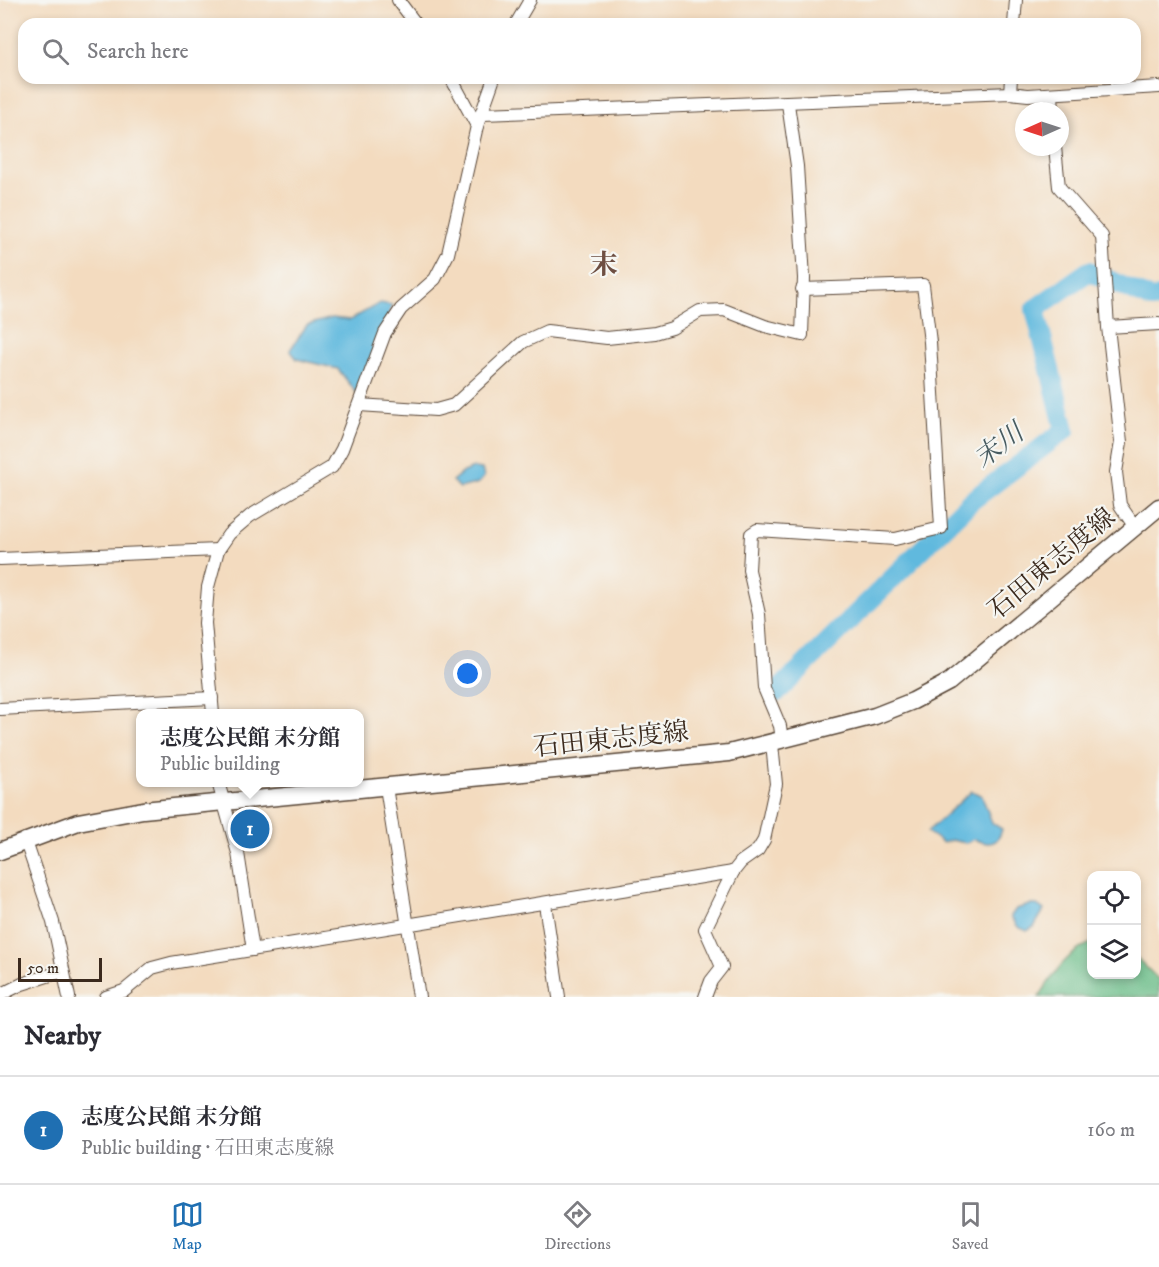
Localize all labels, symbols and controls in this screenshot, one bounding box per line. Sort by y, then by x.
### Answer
search box [18,18,1141,84]
icon: search [39,35,72,68]
text: Search here [87,38,189,65]
north arrow [1015,102,1069,156]
district label: 末 [590,248,618,283]
water label: 末川 [967,414,1033,476]
street label: 石田東志度線 [982,501,1122,627]
your location [453,659,482,688]
popup [136,709,364,787]
street label: 石田東志度線 [532,715,690,765]
text: 志度公民館 末分館 [160,725,340,752]
text: Public building [160,752,280,777]
pin: 1 [230,806,270,852]
map controls [1087,871,1141,979]
button: locate [1087,871,1141,925]
button: layers [1087,925,1141,979]
scale bar [18,955,102,982]
text: 50 m [27,958,59,978]
text: Nearby [24,1020,101,1053]
text: 志度公民館 末分館 [81,1104,262,1131]
text: 1 [40,1118,47,1143]
text: 160 m [1087,1118,1135,1143]
text: Public building · 石田東志度線 [81,1136,335,1161]
tab: Map [171,1198,204,1254]
tab: Directions [545,1198,611,1254]
tab: Saved [952,1198,989,1254]

